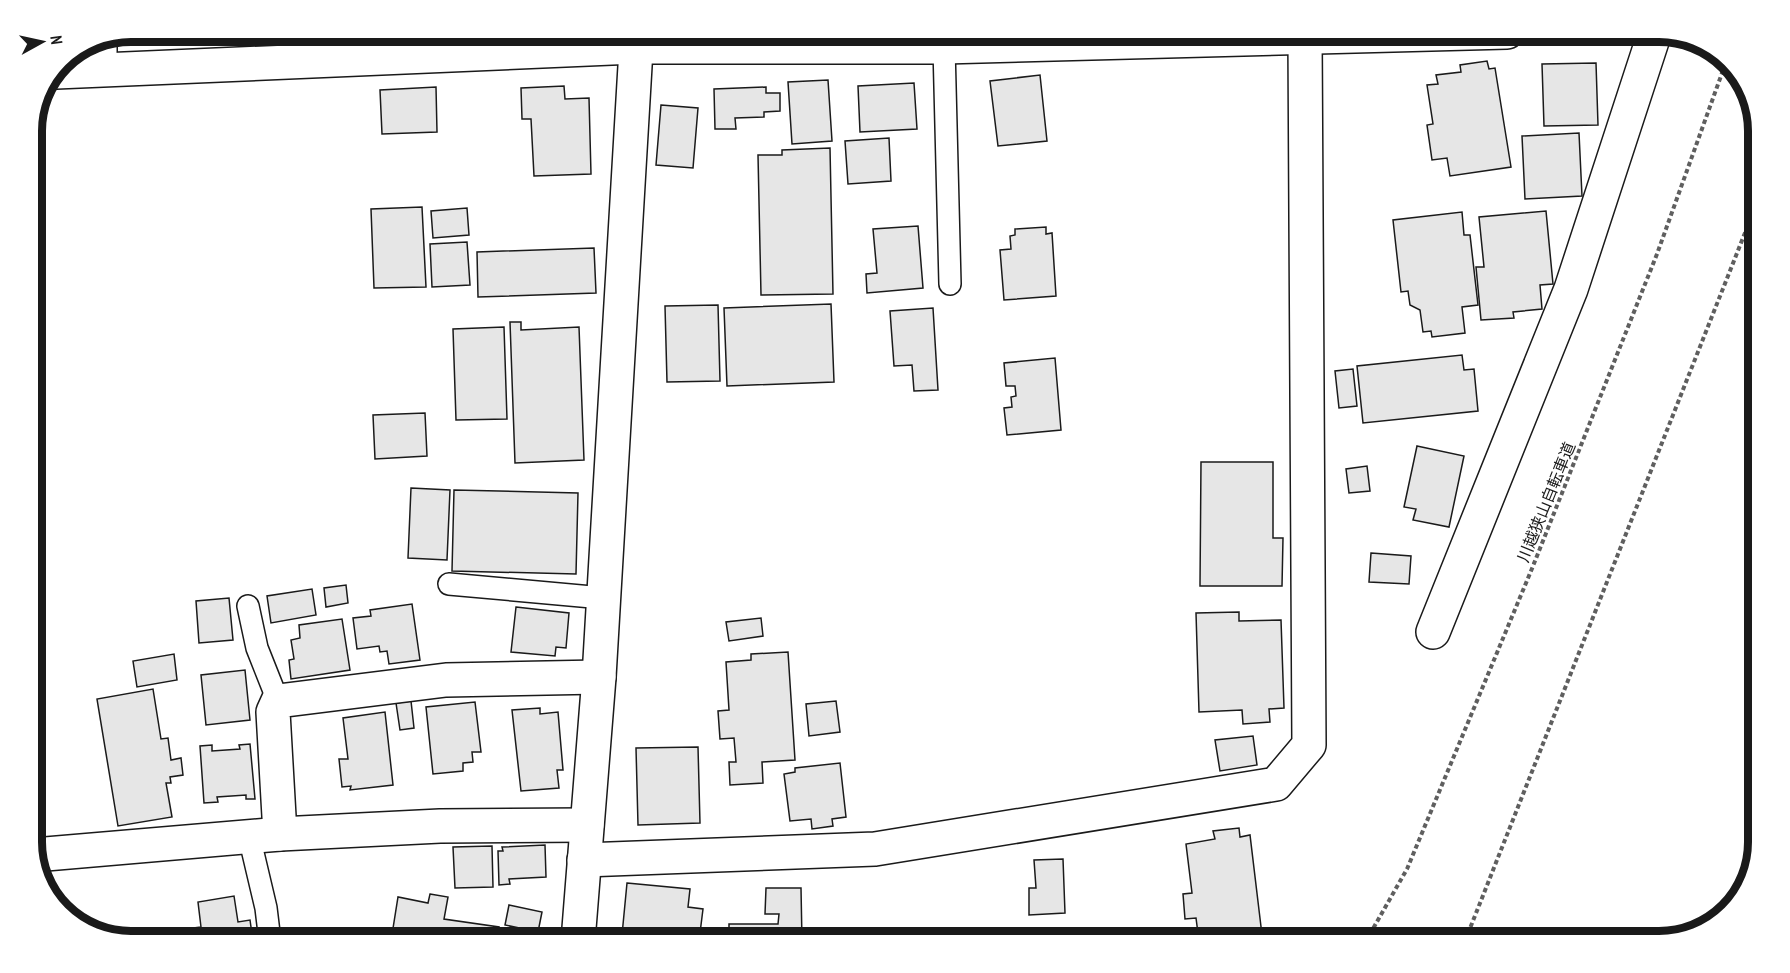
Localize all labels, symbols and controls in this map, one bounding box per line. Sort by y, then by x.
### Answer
north arrow [12,12,72,72]
text: N [46,34,67,46]
street label: 川越狭山自転車道 [1513,439,1579,565]

